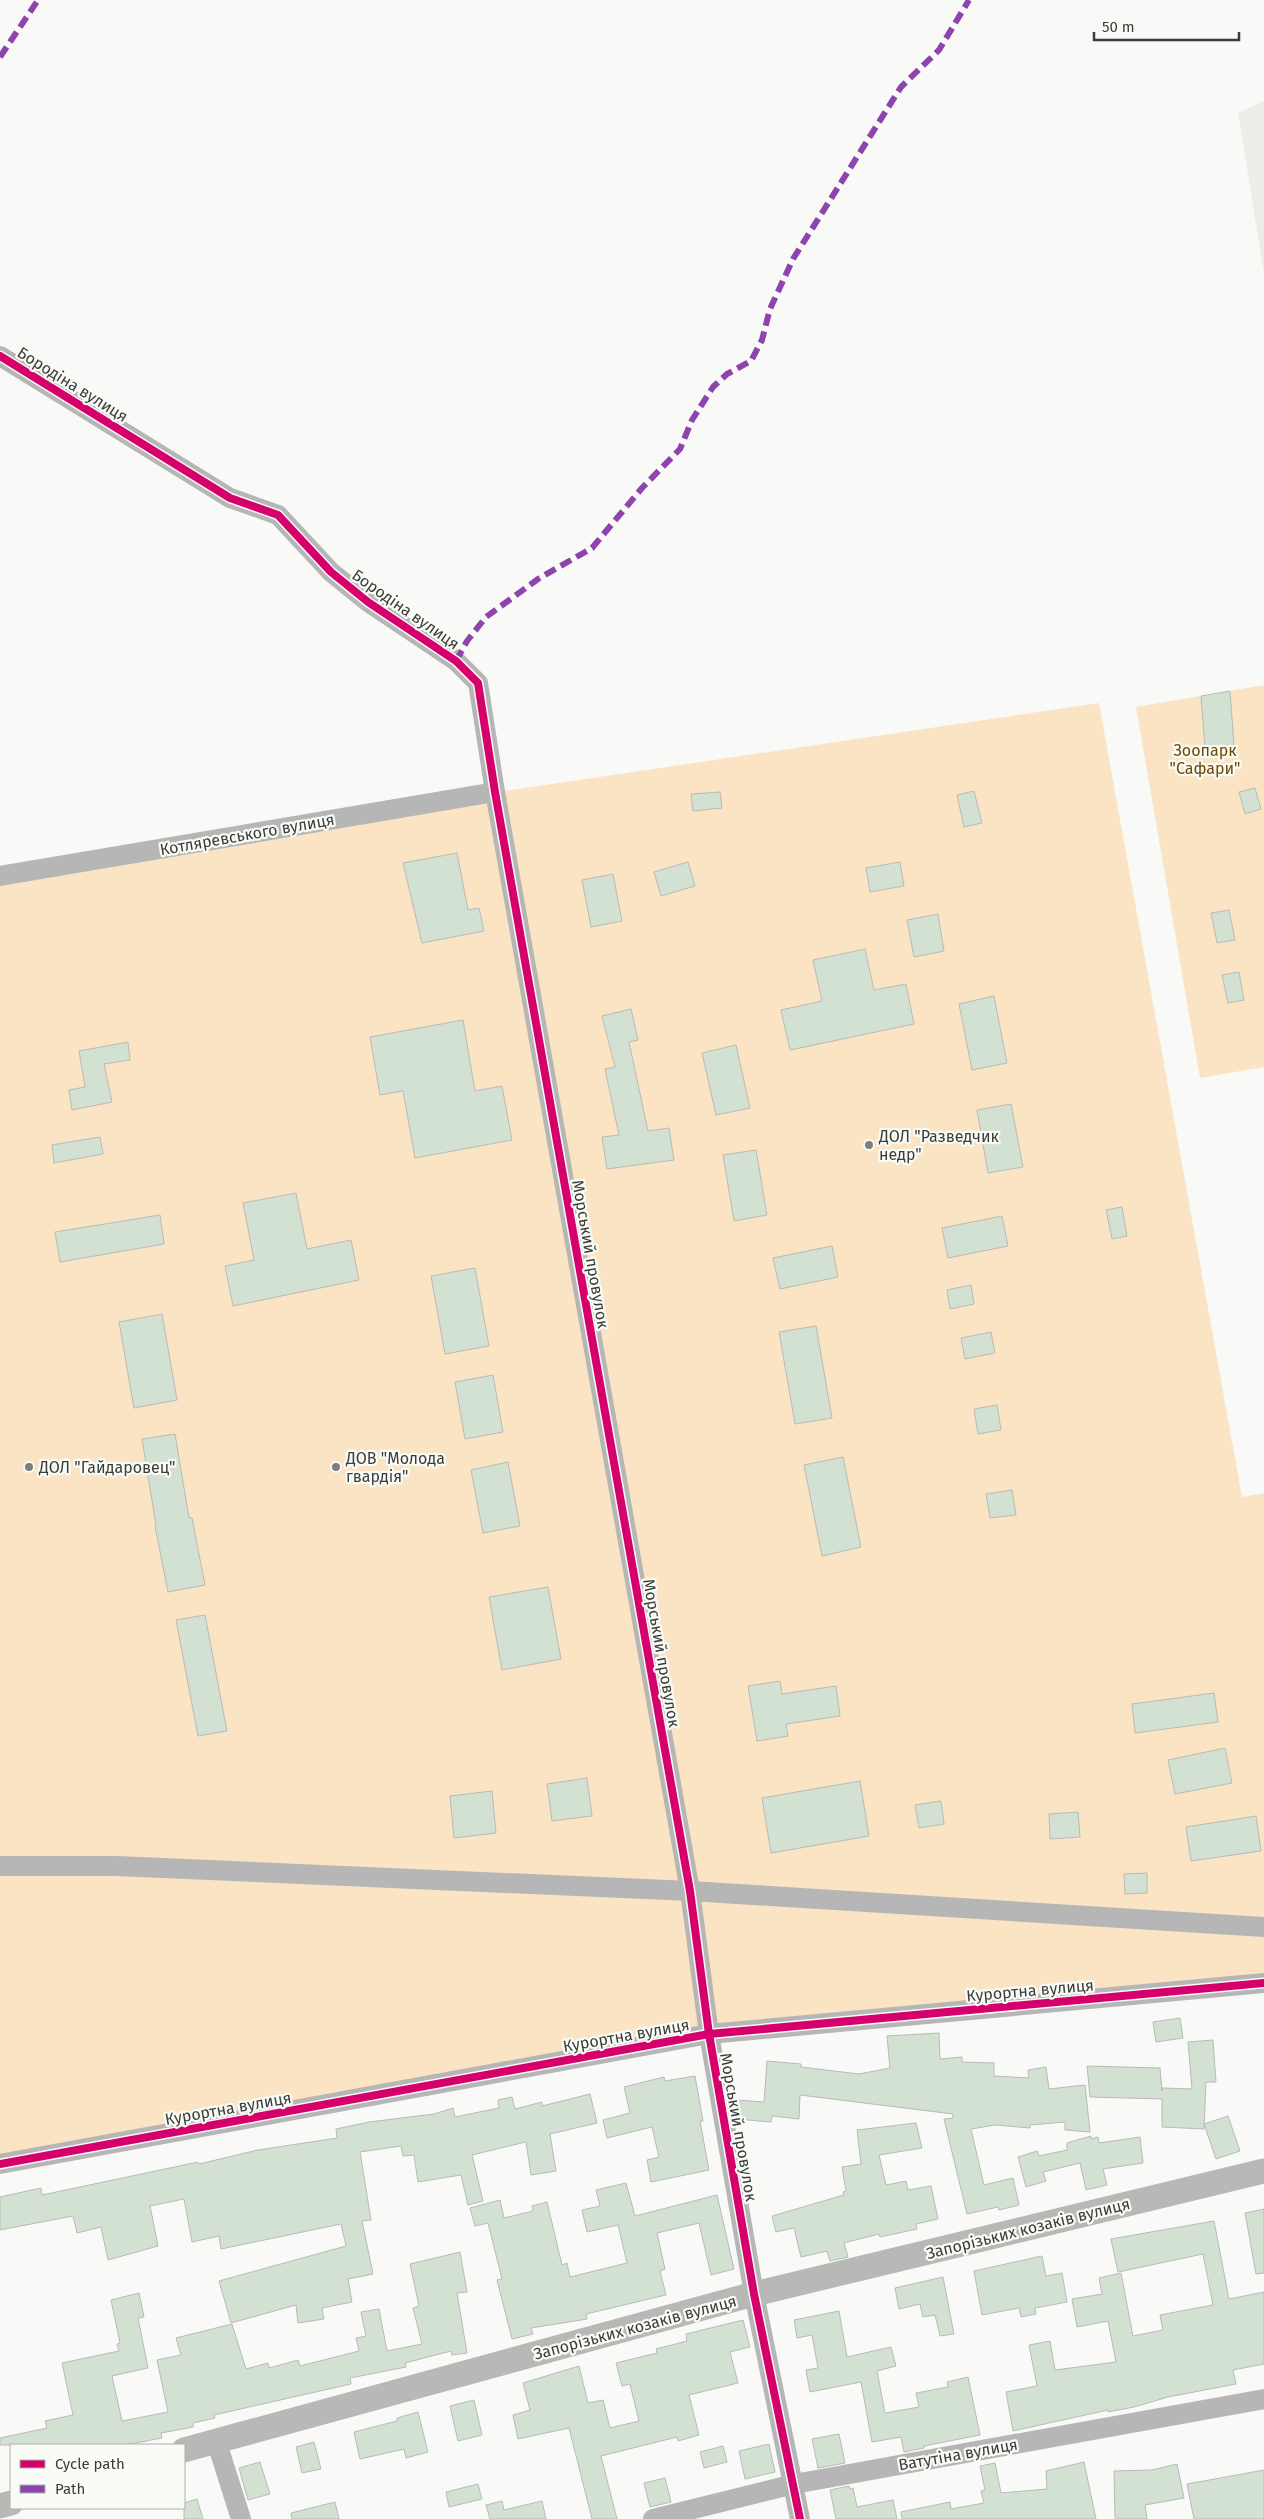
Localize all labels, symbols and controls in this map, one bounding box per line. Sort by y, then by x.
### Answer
scale bar [1094,10,1239,42]
text: 50 m [1102,18,1135,36]
street label: Бородіна вулиця [14,343,131,426]
street label: Бородіна вулиця [348,565,463,654]
park label: Зоопарк "Сафари" [1170,741,1240,778]
street label: Котляревського вулиця [158,810,336,859]
place label: ДОЛ "Разведчик недр" [878,1127,1000,1164]
marker: ДОЛ "Разведчик недр" [863,1139,875,1151]
street label: Морський провулок [568,1178,613,1331]
place label: ДОВ "Молода гвардія" [345,1449,445,1486]
place label: ДОЛ "Гайдаровец" [38,1458,175,1477]
marker: ДОЛ "Гайдаровец" [23,1461,35,1473]
marker: ДОВ "Молода гвардія" [330,1461,342,1473]
street label: Морський провулок [639,1577,684,1730]
street label: Курортна вулиця [965,1975,1095,2006]
street label: Курортна вулиця [561,2015,691,2056]
street label: Морський провулок [716,2051,761,2204]
street label: Курортна вулиця [163,2088,293,2129]
street label: Запорізьких козаків вулиця [924,2194,1132,2263]
street label: Запорізьких козаків вулиця [532,2291,739,2364]
street label: Ватутіна вулиця [897,2435,1019,2474]
legend [10,2444,185,2509]
text: Cycle path [55,2455,125,2473]
text: Path [55,2480,85,2498]

